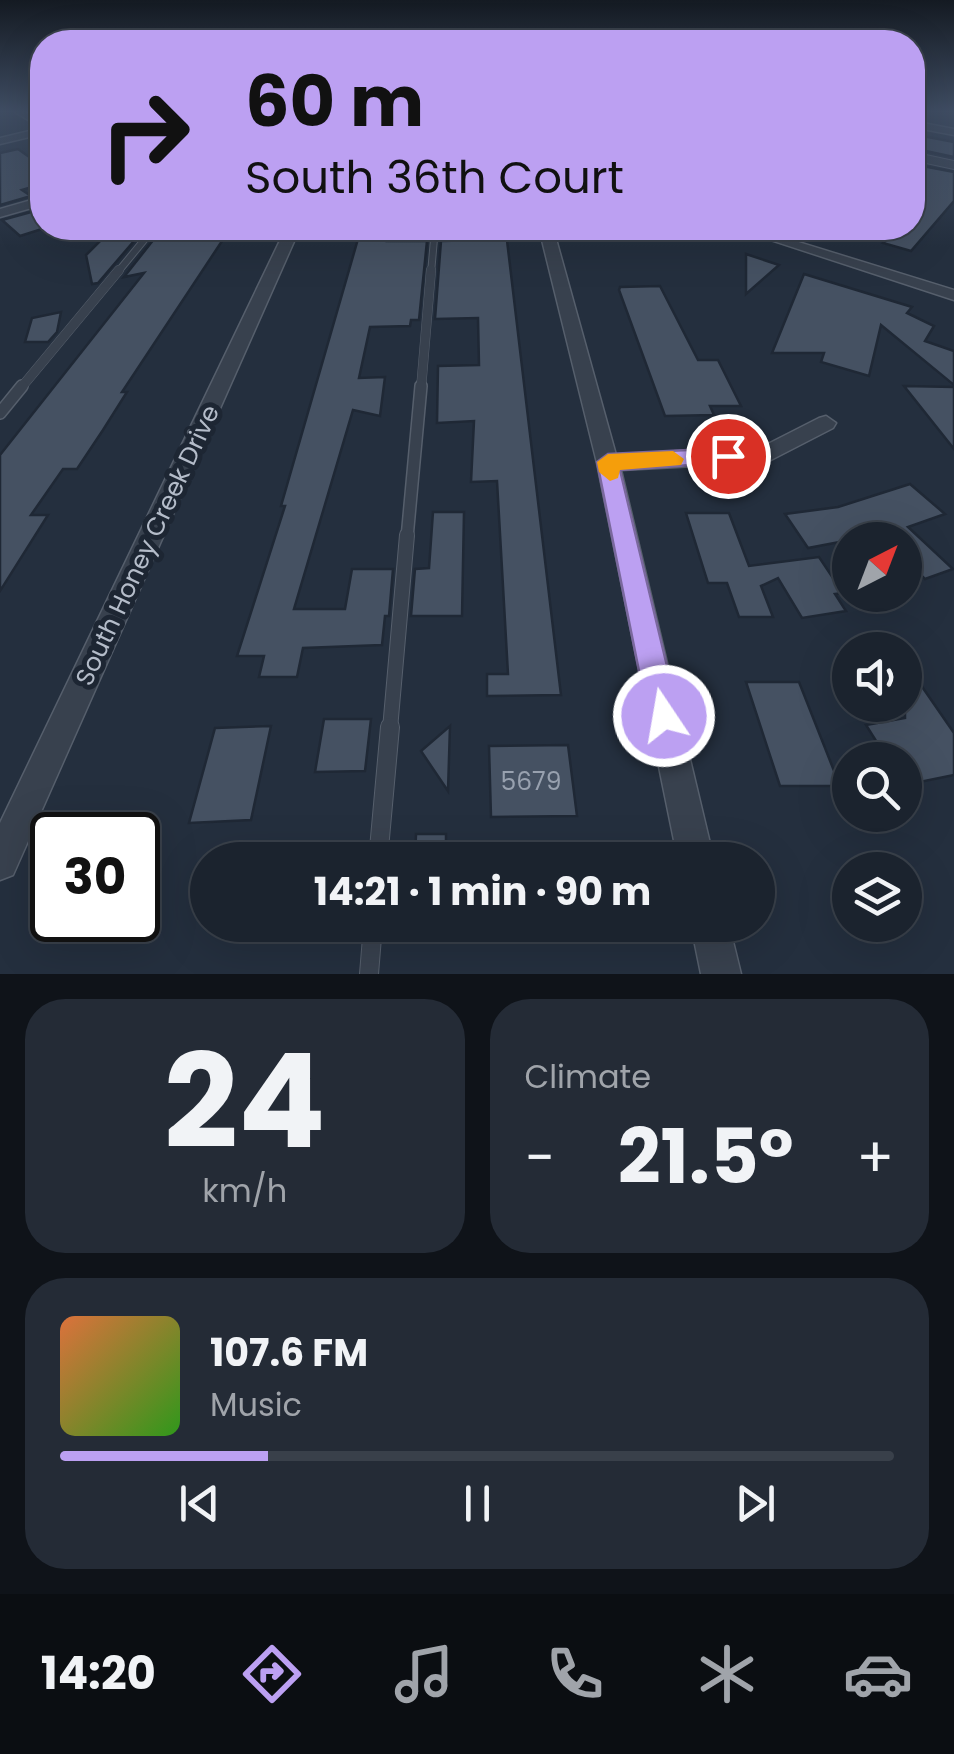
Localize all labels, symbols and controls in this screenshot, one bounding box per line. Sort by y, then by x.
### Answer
text: 60 m [245,52,424,151]
icon: right [80,70,210,200]
text: South 36th Court [245,146,624,209]
street label: South Honey Creek Drive [67,399,228,691]
pin [686,414,771,499]
icon: arrive [701,429,756,484]
north arrow [832,522,922,612]
map controls [832,522,922,942]
button: sound [832,632,922,722]
position arrow [612,664,716,768]
button: search [832,742,922,832]
house number: 5679 [501,764,561,799]
speed limit sign: 30 [30,812,160,942]
button: layers [832,852,922,942]
text: 14:21 · 1 min · 90 m [314,865,651,918]
text: 24 [164,1010,326,1193]
text: Climate [525,1054,651,1099]
text: 21.5° [618,1104,793,1209]
text: − [525,1119,555,1196]
text: + [856,1119,894,1196]
text: km/h [202,1168,287,1213]
text: 107.6 FM [210,1326,368,1379]
text: Music [210,1382,302,1427]
icon: previous [172,1476,227,1531]
icon: pause [450,1476,505,1531]
icon: next [728,1476,783,1531]
icon: directions [237,1639,307,1709]
icon: music [389,1639,459,1709]
icon: phone [540,1639,610,1709]
icon: climate [692,1639,762,1709]
icon: car [843,1639,913,1709]
text: 14:20 [41,1642,156,1705]

